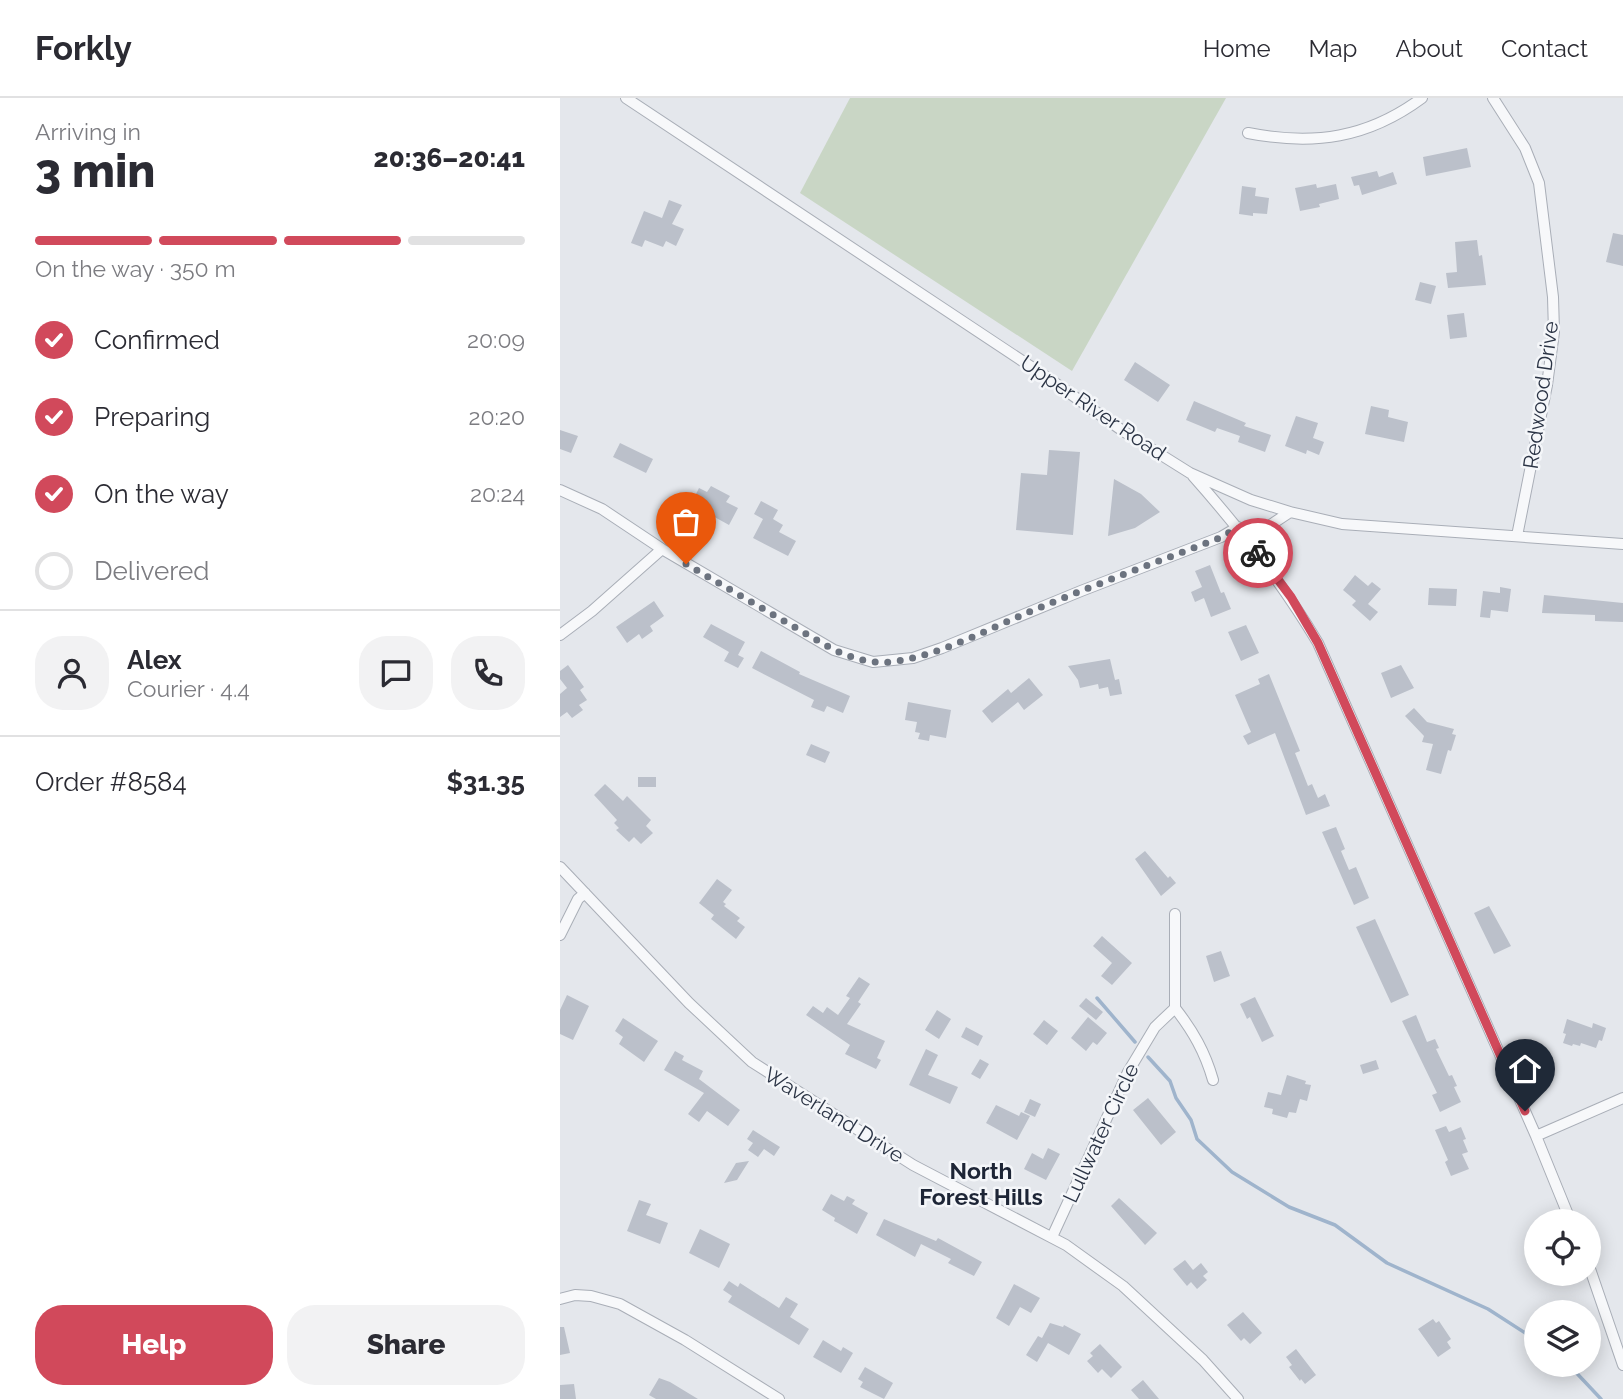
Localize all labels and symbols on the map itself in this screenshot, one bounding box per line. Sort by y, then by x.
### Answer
street label: Redwood Drive [1518,319,1563,470]
street label: Upper River Road [1016,350,1171,466]
pin [656,492,716,564]
courier [1223,518,1293,588]
pin [1495,1039,1555,1111]
street label: Lullwater Circle [1057,1059,1144,1206]
street label: Waverland Drive [760,1061,909,1168]
district label: North Forest Hills [919,1157,1043,1210]

